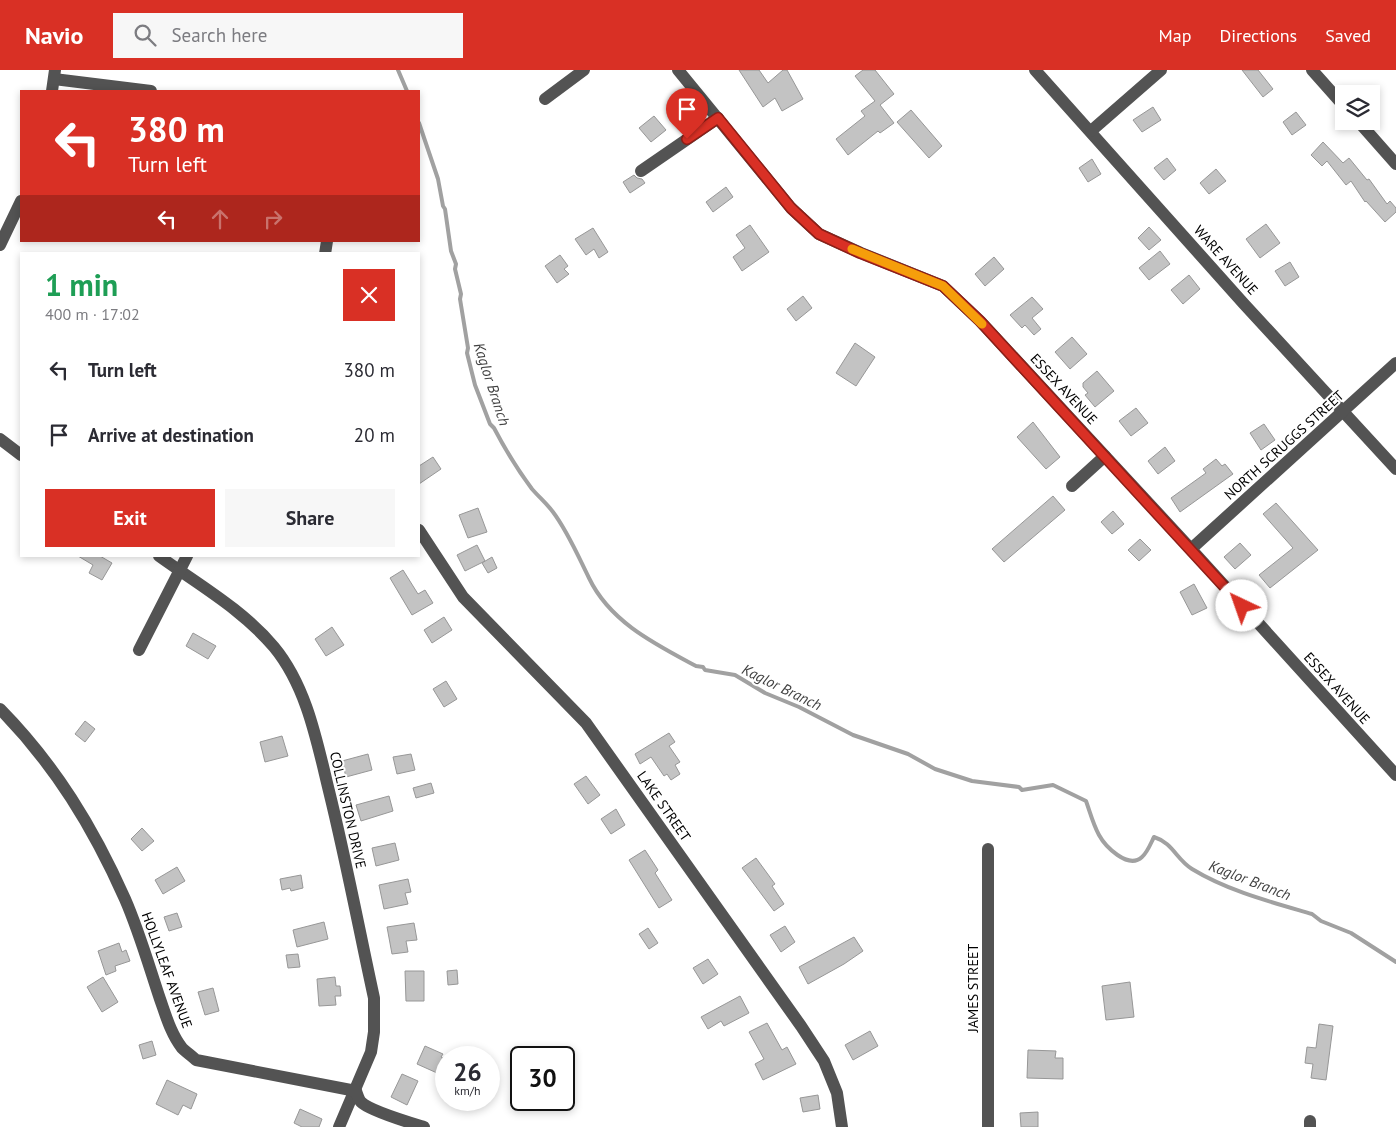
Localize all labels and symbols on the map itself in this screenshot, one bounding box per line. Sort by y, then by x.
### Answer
pin [666,88,708,139]
street label: WARE AVENUE [1190,221,1262,299]
water label: Kaglor Branch [470,340,514,428]
street label: ESSEX AVENUE [1027,350,1101,428]
street label: NORTH SCRUGGS STREET [1220,386,1348,504]
position arrow [1215,579,1267,631]
street label: ESSEX AVENUE [1300,648,1374,728]
water label: Kaglor Branch [739,660,825,714]
street label: COLLINSTON DRIVE [326,750,370,870]
street label: LAKE STREET [633,767,695,845]
water label: Kaglor Branch [1206,856,1294,904]
street label: HOLLYLEAF AVENUE [138,909,196,1031]
street label: JAMES STREET [964,944,982,1033]
speed limit sign: 30 [510,1046,575,1111]

